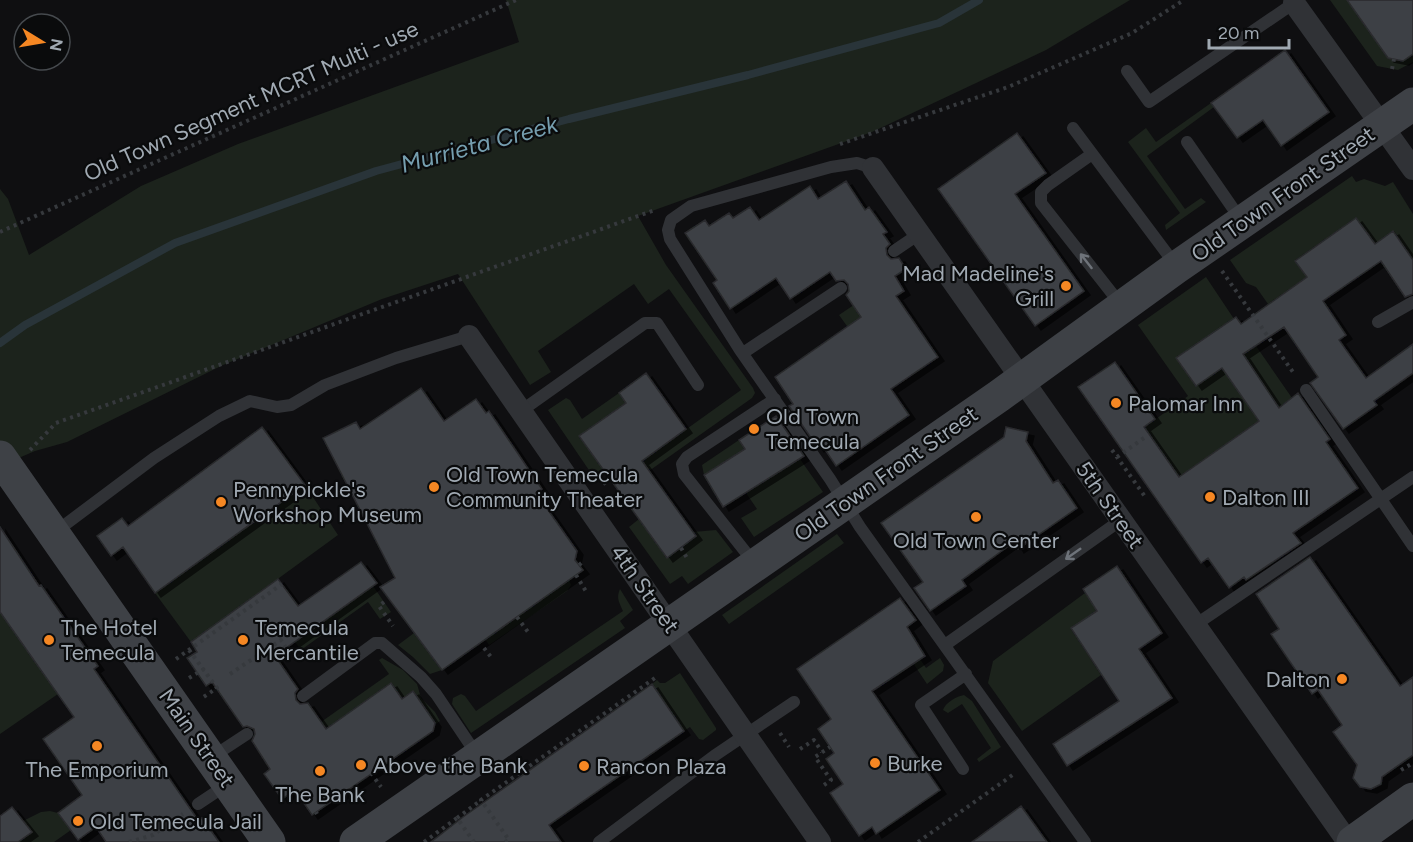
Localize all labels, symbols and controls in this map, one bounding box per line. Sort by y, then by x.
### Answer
north arrow [12,12,72,72]
scale bar [1209,12,1288,50]
street label: Old Town Segment MCRT Multi - use [80,15,422,187]
text: 20 m [1218,22,1259,44]
text: N [46,37,67,53]
water label: Murrieta Creek [397,109,562,179]
street label: Old Town Front Street [1186,120,1380,268]
one-way arrow [1080,254,1093,270]
place label: Mad Madeline's Grill [902,260,1054,312]
marker: Mad Madeline's Grill [1059,279,1073,293]
place label: Palomar Inn [1128,390,1243,417]
marker: Palomar Inn [1109,396,1123,410]
street label: Old Town Front Street [789,400,983,548]
place label: Old Town Temecula [766,403,860,455]
marker: Old Town Temecula [747,422,761,436]
street label: 5th Street [1070,456,1150,554]
place label: Old Town Temecula Community Theater [446,461,643,513]
place label: Pennypickle's Workshop Museum [233,476,422,528]
marker: Old Town Temecula Community Theater [427,480,441,494]
place label: Dalton III [1222,484,1310,511]
marker: Dalton III [1203,490,1217,504]
marker: Pennypickle's Workshop Museum [214,495,228,509]
marker: Old Town Center [969,510,983,524]
place label: Old Town Center [893,527,1060,554]
street label: 4th Street [605,540,685,638]
one-way arrow [1065,548,1082,560]
place label: The Hotel Temecula [61,614,157,666]
place label: Temecula Mercantile [255,614,359,666]
marker: The Hotel Temecula [42,633,56,647]
marker: Temecula Mercantile [236,633,250,647]
place label: Dalton [1266,666,1330,693]
marker: Dalton [1335,672,1349,686]
street label: Main Street [153,683,241,793]
marker: The Emporium [90,739,104,753]
place label: Burke [887,750,943,777]
place label: Above the Bank [373,752,528,779]
place label: Rancon Plaza [596,753,726,780]
place label: The Emporium [26,756,168,783]
marker: Burke [868,756,882,770]
marker: Above the Bank [354,758,368,772]
marker: Rancon Plaza [577,759,591,773]
marker: The Bank [313,764,327,778]
place label: The Bank [275,781,365,808]
place label: Old Temecula Jail [90,808,262,835]
marker: Old Temecula Jail [71,814,85,828]

